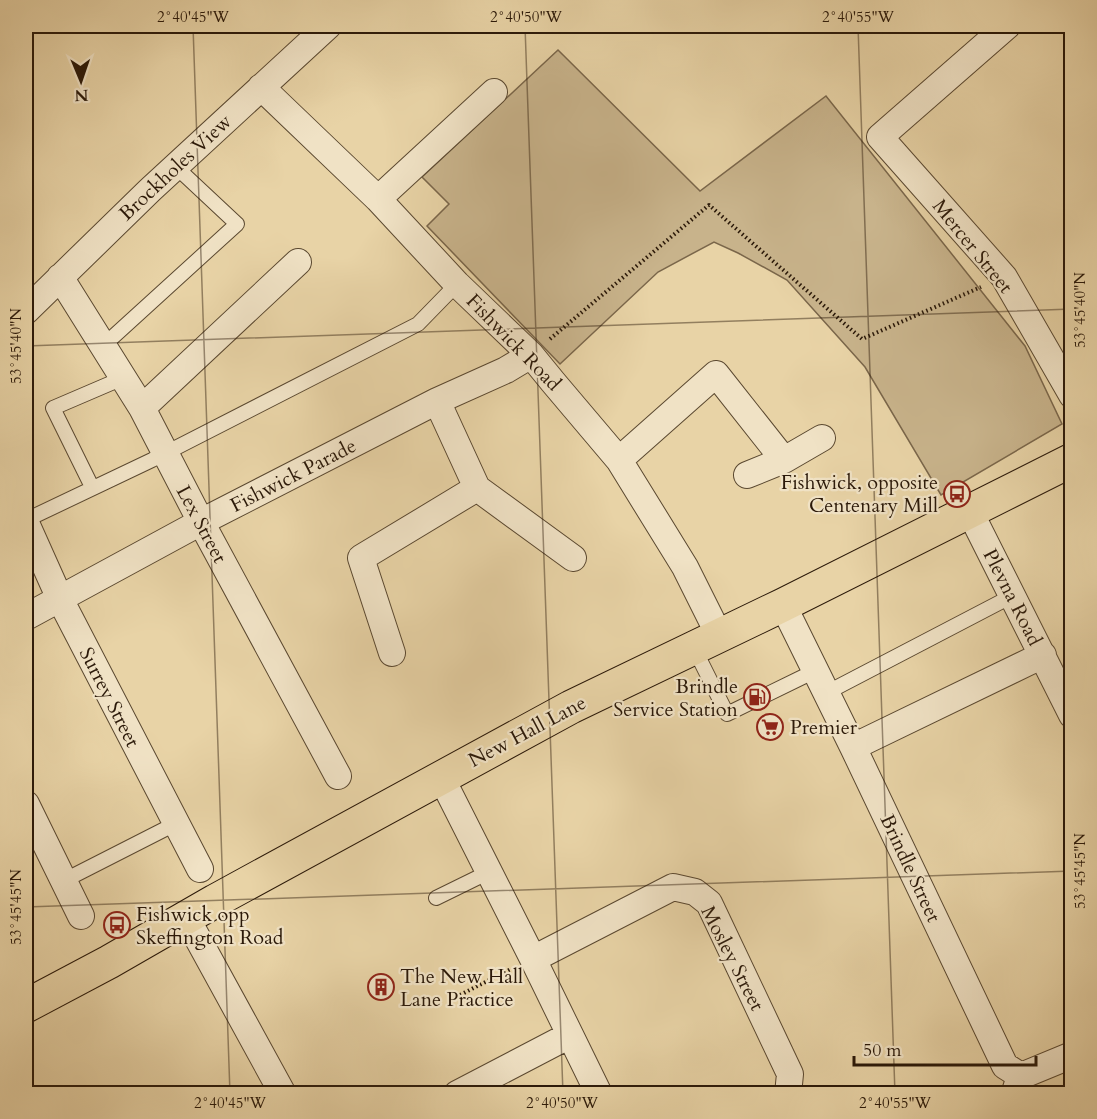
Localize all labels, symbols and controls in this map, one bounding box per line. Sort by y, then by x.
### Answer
text: 2°40'45"W [157,7,230,27]
text: 2°40'50"W [490,7,563,27]
text: 2°40'55"W [822,7,895,27]
north arrow [51,51,111,111]
text: N [74,84,89,106]
street label: Brockholes View [113,108,238,227]
street label: Mercer Street [926,193,1019,300]
text: 53°45'40"N [1070,272,1090,348]
street label: Fishwick Road [460,288,567,397]
text: 53°45'40"N [6,308,26,384]
street label: Fishwick Parade [226,432,361,519]
place label: Fishwick, opposite Centenary Mill [781,469,938,519]
bus stop icon: Fishwick, opposite Centenary Mill [942,479,972,509]
street label: Lex Street [170,481,234,569]
street label: Plevna Road [977,544,1049,651]
street label: Surrey Street [73,643,147,752]
place label: Brindle Service Station [613,673,739,723]
fuel station icon: Brindle Service Station [742,682,772,712]
street label: New Hall Lane [464,689,591,774]
supermarket icon: Premier [755,712,785,742]
place label: Premier [790,714,858,741]
street label: Brindle Street [874,810,948,927]
text: 53°45'45"N [1070,833,1090,909]
text: 53°45'45"N [6,869,26,945]
place label: Fishwick opp Skeffington Road [136,901,284,951]
street label: Mosley Street [695,901,771,1016]
bus stop icon: Fishwick opp Skeffington Road [102,910,132,940]
place label: The New Hall Lane Practice [400,963,523,1013]
building icon: The New Hall Lane Practice [366,972,396,1002]
scale bar [854,1029,1036,1067]
text: 50 m [863,1038,902,1063]
text: 2°40'45"W [194,1093,267,1113]
text: 2°40'50"W [526,1093,599,1113]
text: 2°40'55"W [859,1093,932,1113]

